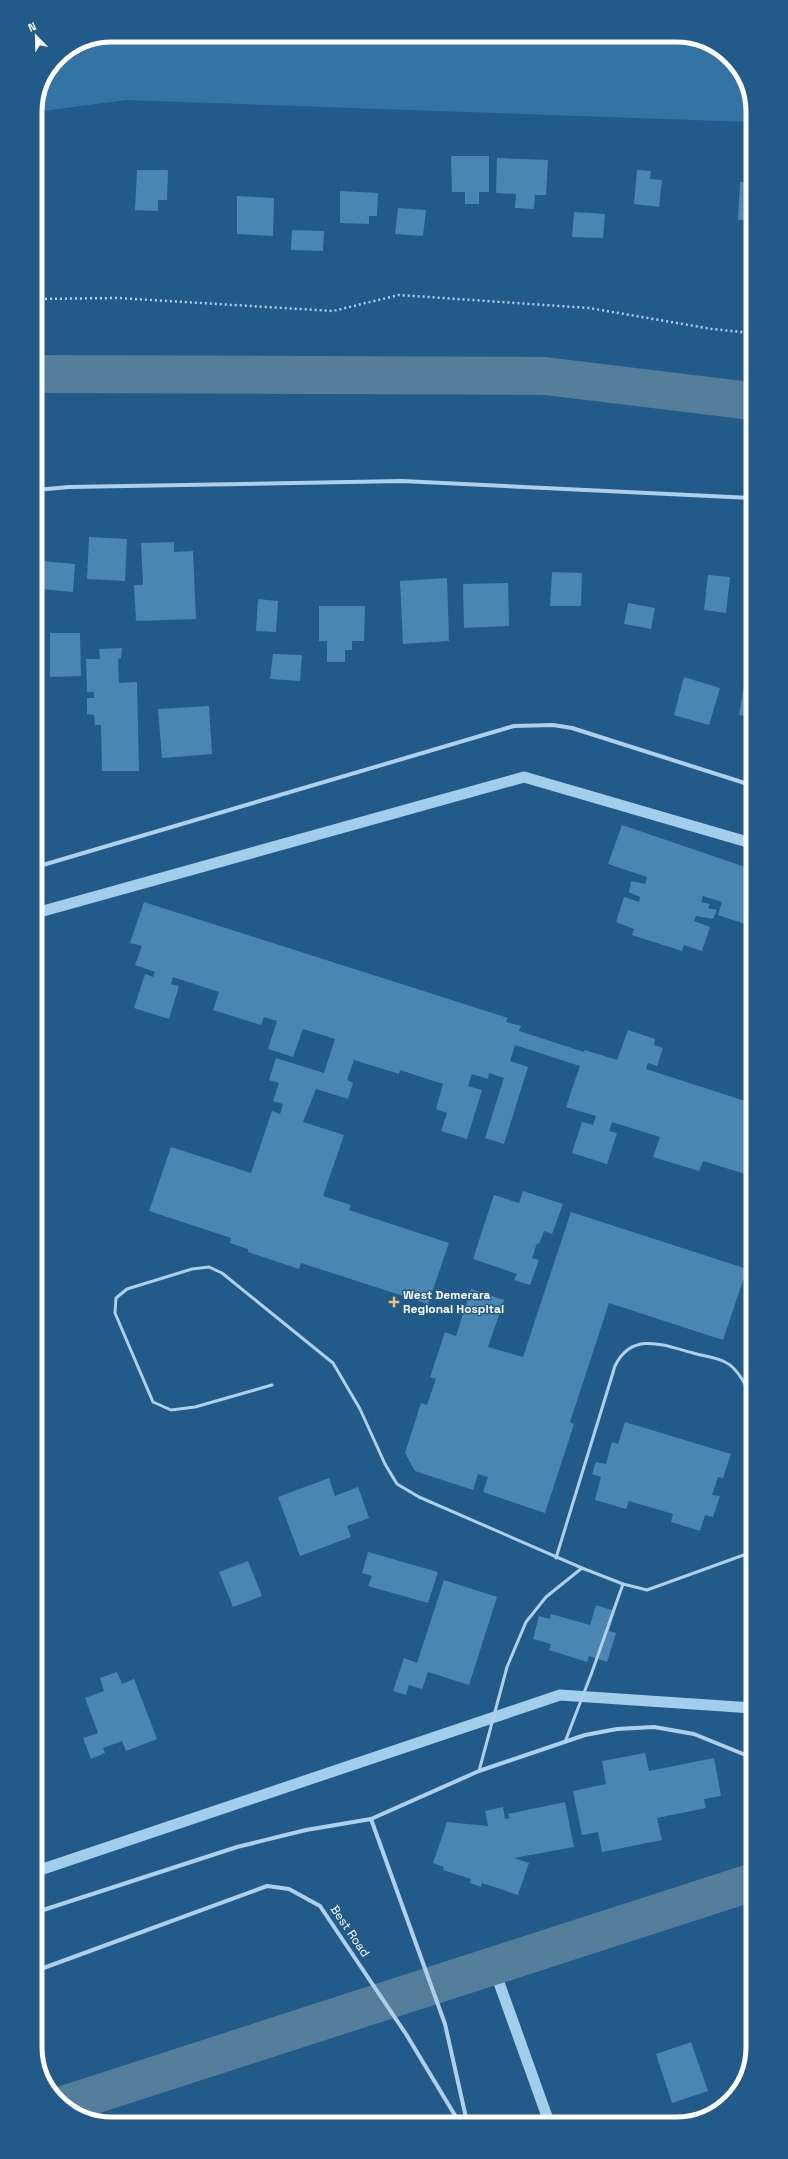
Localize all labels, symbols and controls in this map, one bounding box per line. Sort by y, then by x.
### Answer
north arrow [16,16,56,56]
text: N [26,19,38,35]
place label: West Demerara Regional Hospital [403,1287,504,1317]
marker: West Demerara Regional Hospital [388,1296,400,1308]
street label: Best Road [327,1902,373,1960]

